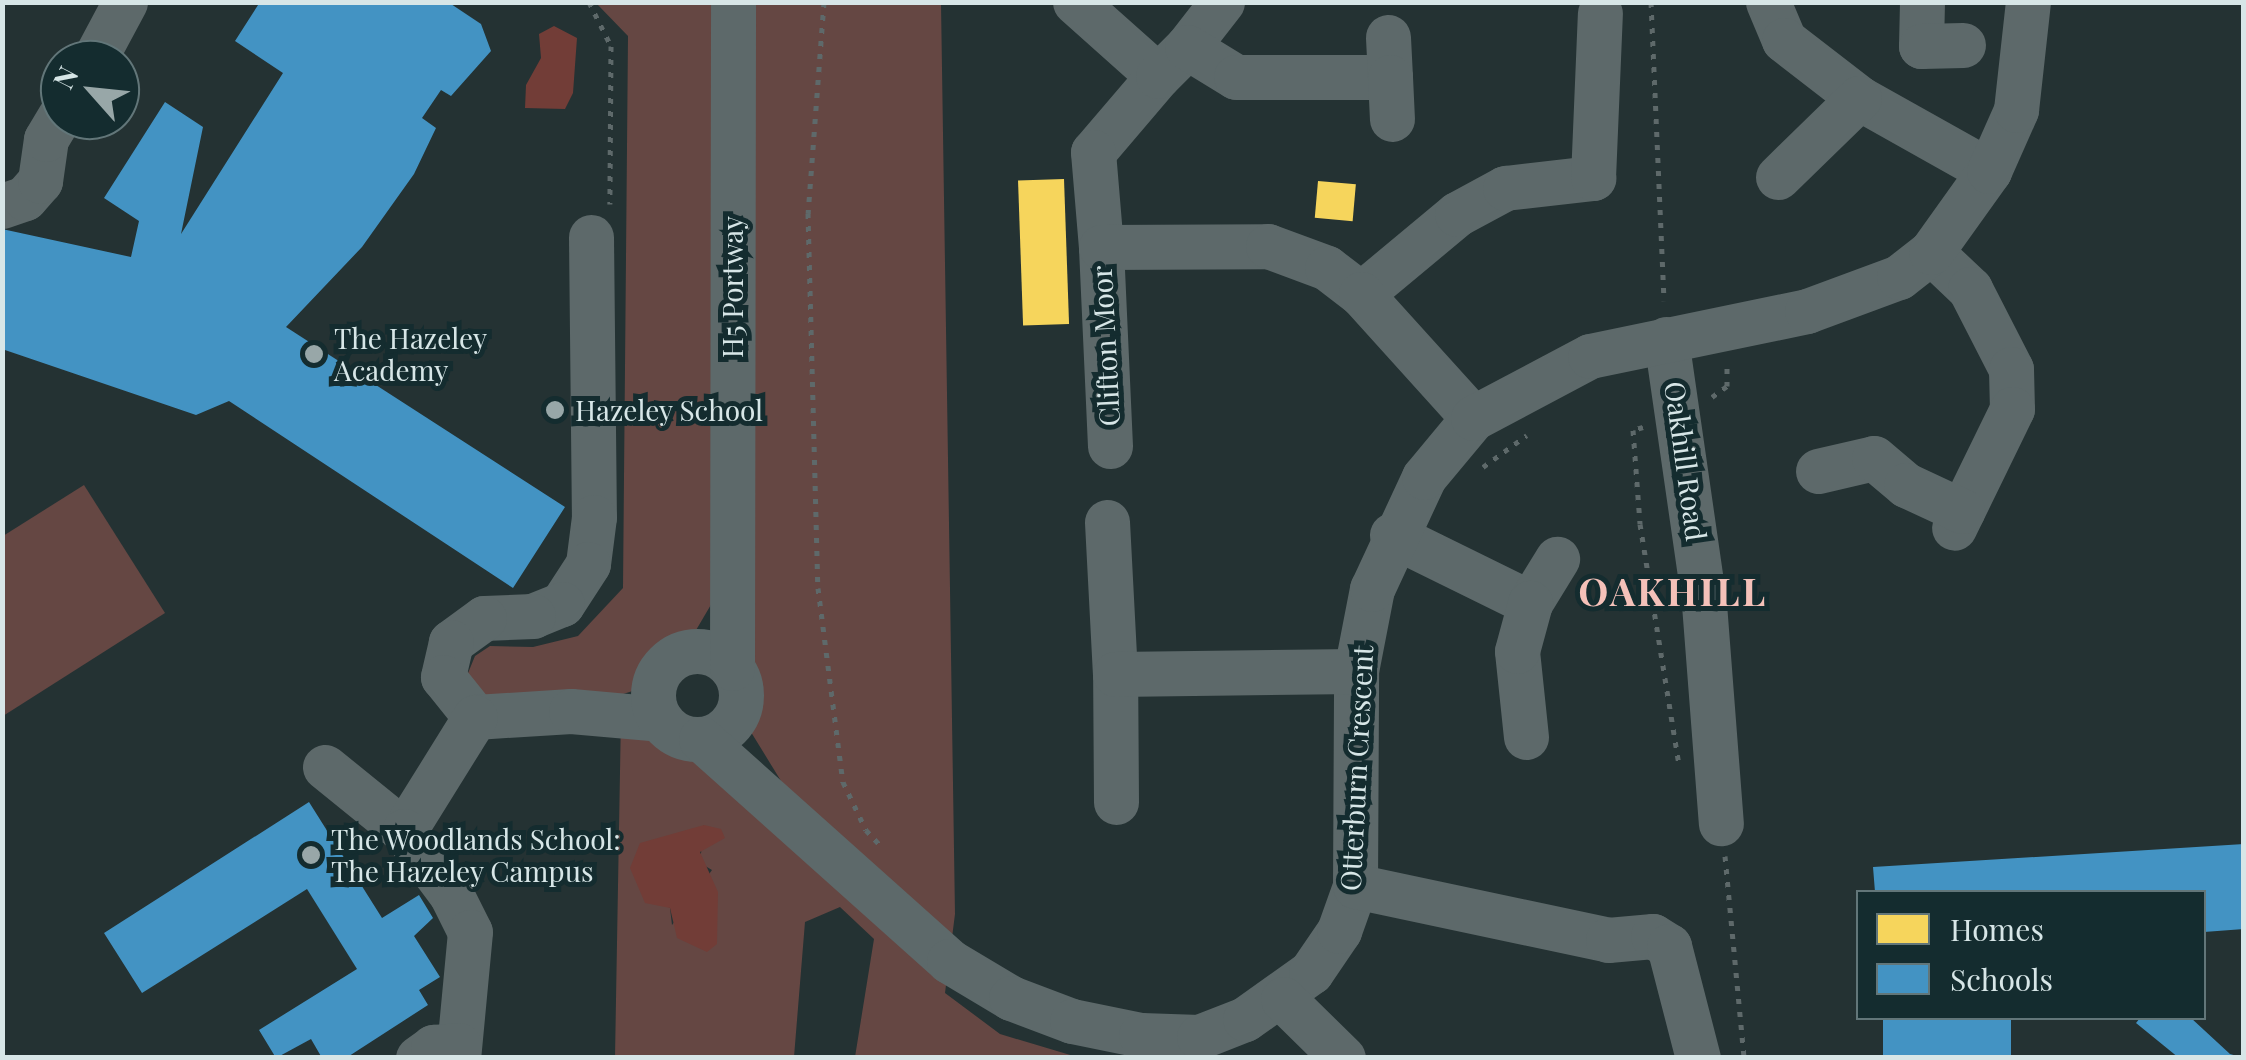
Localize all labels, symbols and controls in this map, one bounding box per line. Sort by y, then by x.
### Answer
north arrow [40,40,140,140]
text: N [44,60,86,94]
street label: H5 Portway [715,216,749,358]
street label: Clifton Moor [1084,265,1126,427]
place label: The Hazeley Academy [334,321,487,387]
marker: The Hazeley Academy [303,343,325,365]
street label: Oakhill Road [1658,379,1714,543]
place label: Hazeley School [575,393,764,427]
marker: Hazeley School [544,399,566,421]
district label: OAKHILL [1578,568,1768,614]
street label: Otterburn Crescent [1333,644,1379,892]
place label: The Woodlands School: The Hazeley Campus [331,822,622,888]
marker: The Woodlands School: The Hazeley Campus [300,844,322,866]
legend [1856,890,2206,1020]
text: Homes [1950,909,2044,949]
text: Schools [1950,959,2053,999]

